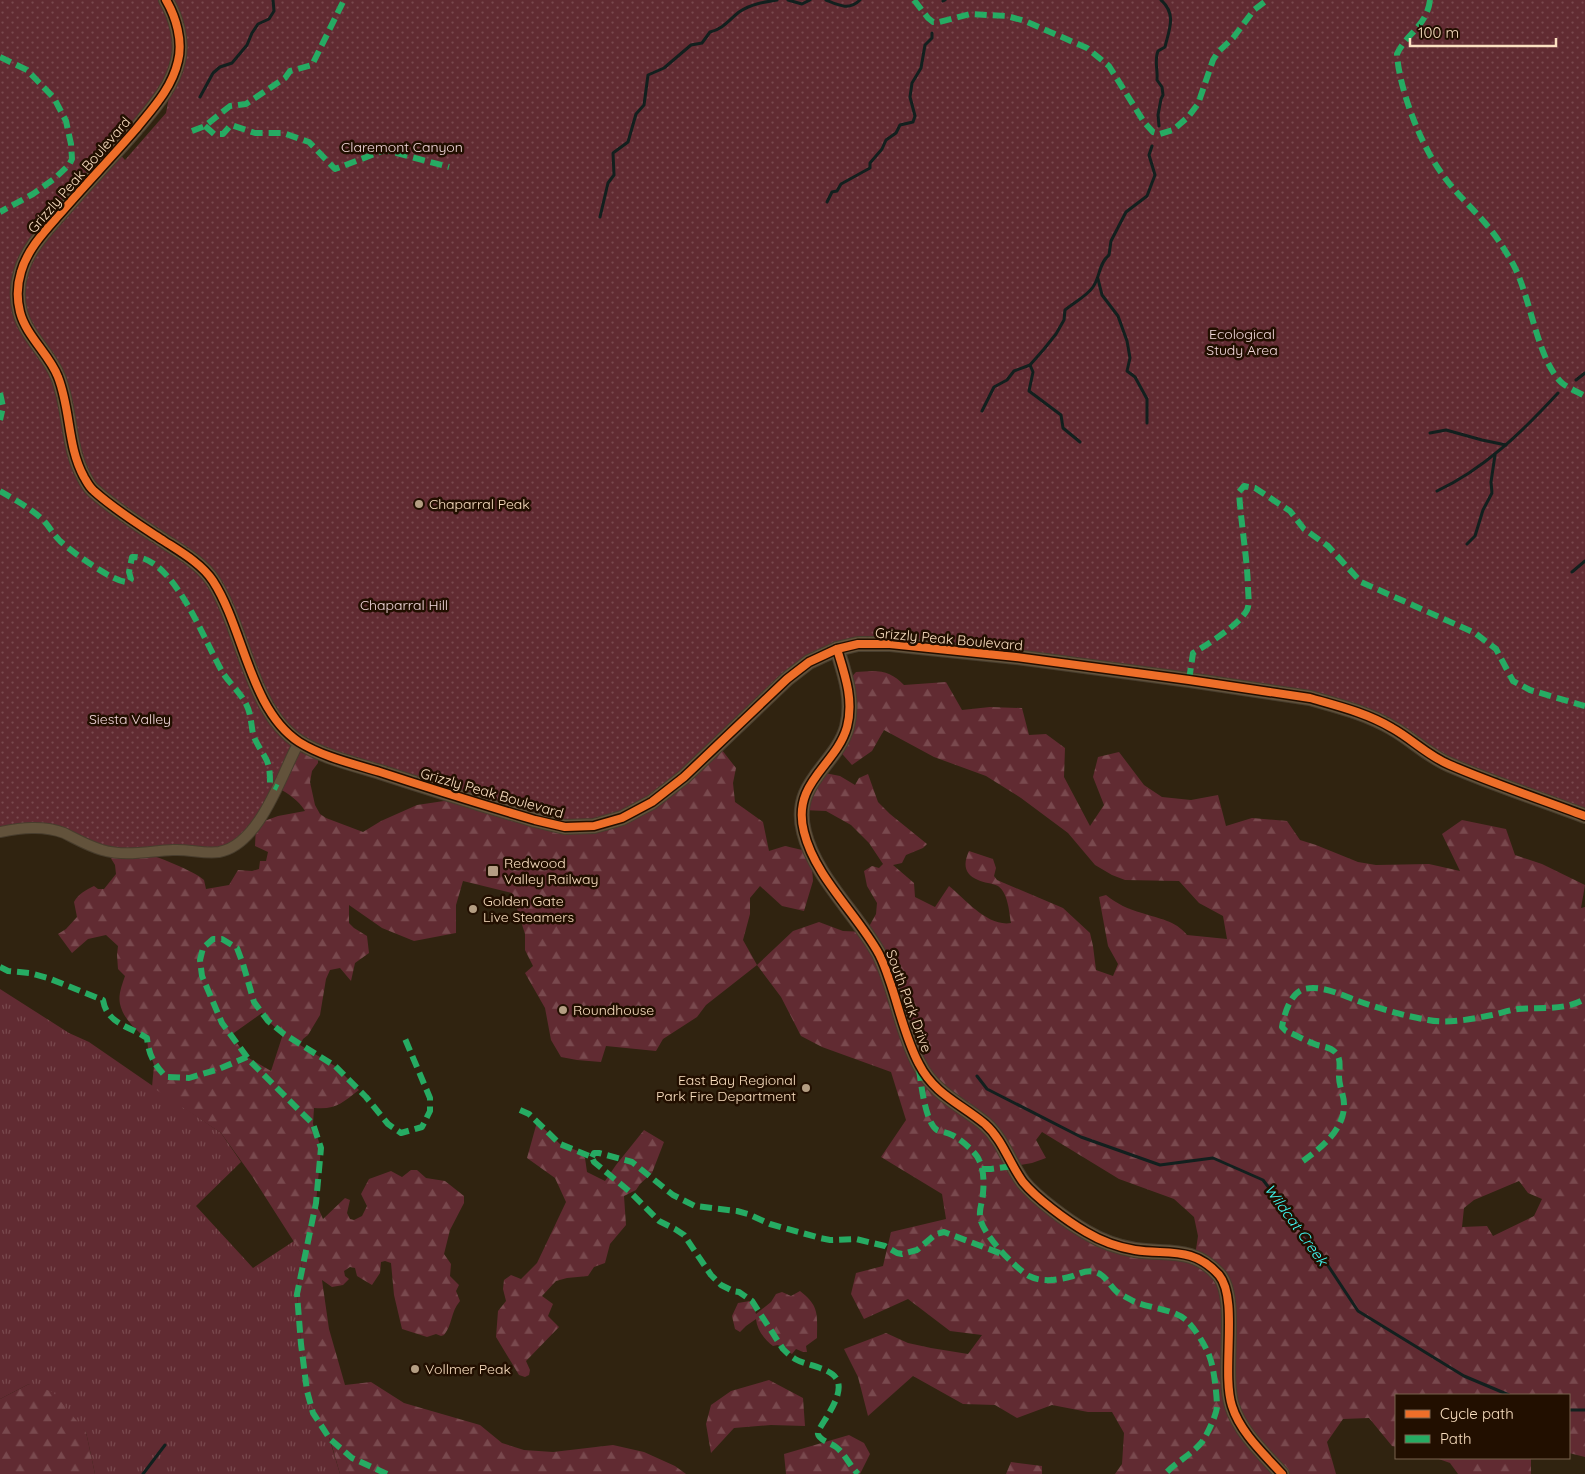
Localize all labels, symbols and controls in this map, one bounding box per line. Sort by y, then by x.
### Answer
scale bar [1410,15,1556,47]
text: 100 m [1418,23,1459,42]
street label: Grizzly Peak Boulevard [24,113,134,237]
park label: Claremont Canyon [341,138,463,156]
park label: Ecological Study Area [1206,325,1278,359]
place label: Chaparral Peak [429,495,530,513]
marker: Chaparral Peak [413,498,425,510]
park label: Chaparral Hill [360,596,448,614]
street label: Grizzly Peak Boulevard [874,624,1024,654]
park label: Siesta Valley [89,710,171,728]
street label: Grizzly Peak Boulevard [418,764,566,822]
place label: Redwood Valley Railway [504,854,598,888]
marker: Redwood Valley Railway [486,864,500,878]
place label: Golden Gate Live Steamers [483,892,574,926]
marker: Golden Gate Live Steamers [467,903,479,915]
street label: South Park Drive [882,947,936,1055]
place label: Roundhouse [573,1001,654,1019]
marker: Roundhouse [557,1004,569,1016]
place label: East Bay Regional Park Fire Department [656,1071,796,1105]
marker: East Bay Regional Park Fire Department [800,1082,812,1094]
water label: Wildcat Creek [1260,1180,1334,1271]
place label: Vollmer Peak [425,1360,511,1378]
marker: Vollmer Peak [409,1363,421,1375]
legend [1395,1394,1570,1459]
text: Cycle path [1440,1404,1514,1423]
text: Path [1440,1429,1472,1448]

